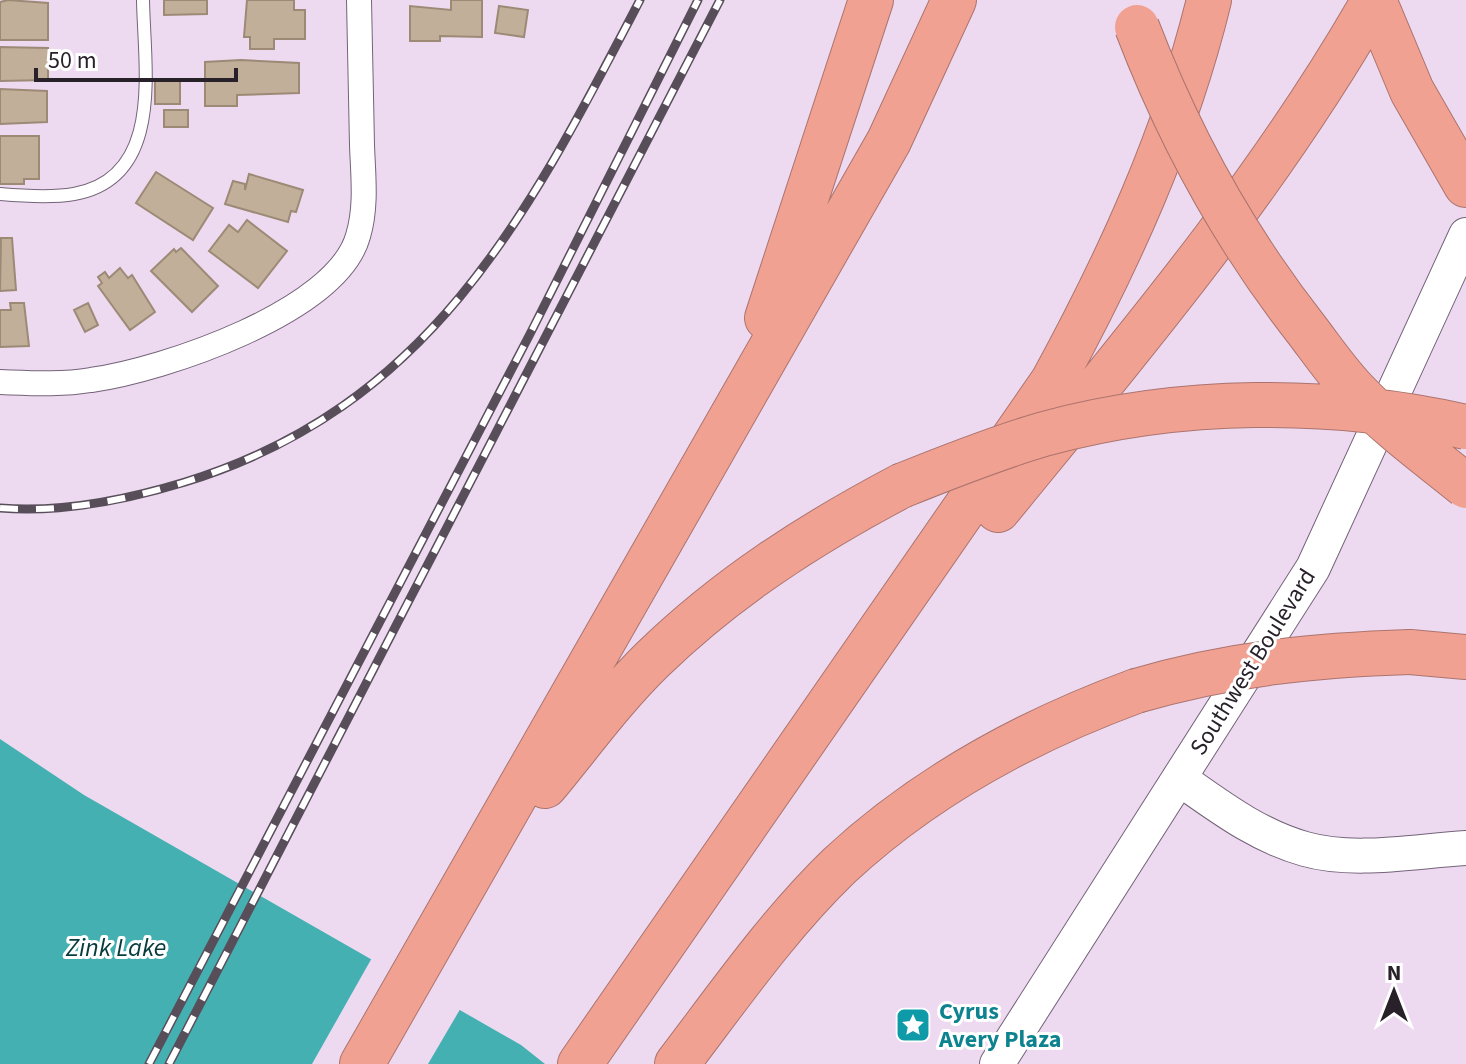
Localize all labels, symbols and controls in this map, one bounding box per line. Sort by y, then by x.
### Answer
scale bar [36,32,236,82]
text: 50 m [48,43,97,78]
street label: Southwest Boulevard [1181,562,1325,762]
water label: Zink Lake [65,929,166,966]
north arrow [1354,952,1434,1032]
text: N [1387,957,1401,989]
place label: Cyrus Avery Plaza [938,994,1061,1057]
place icon: Cyrus Avery Plaza [894,1006,932,1044]

